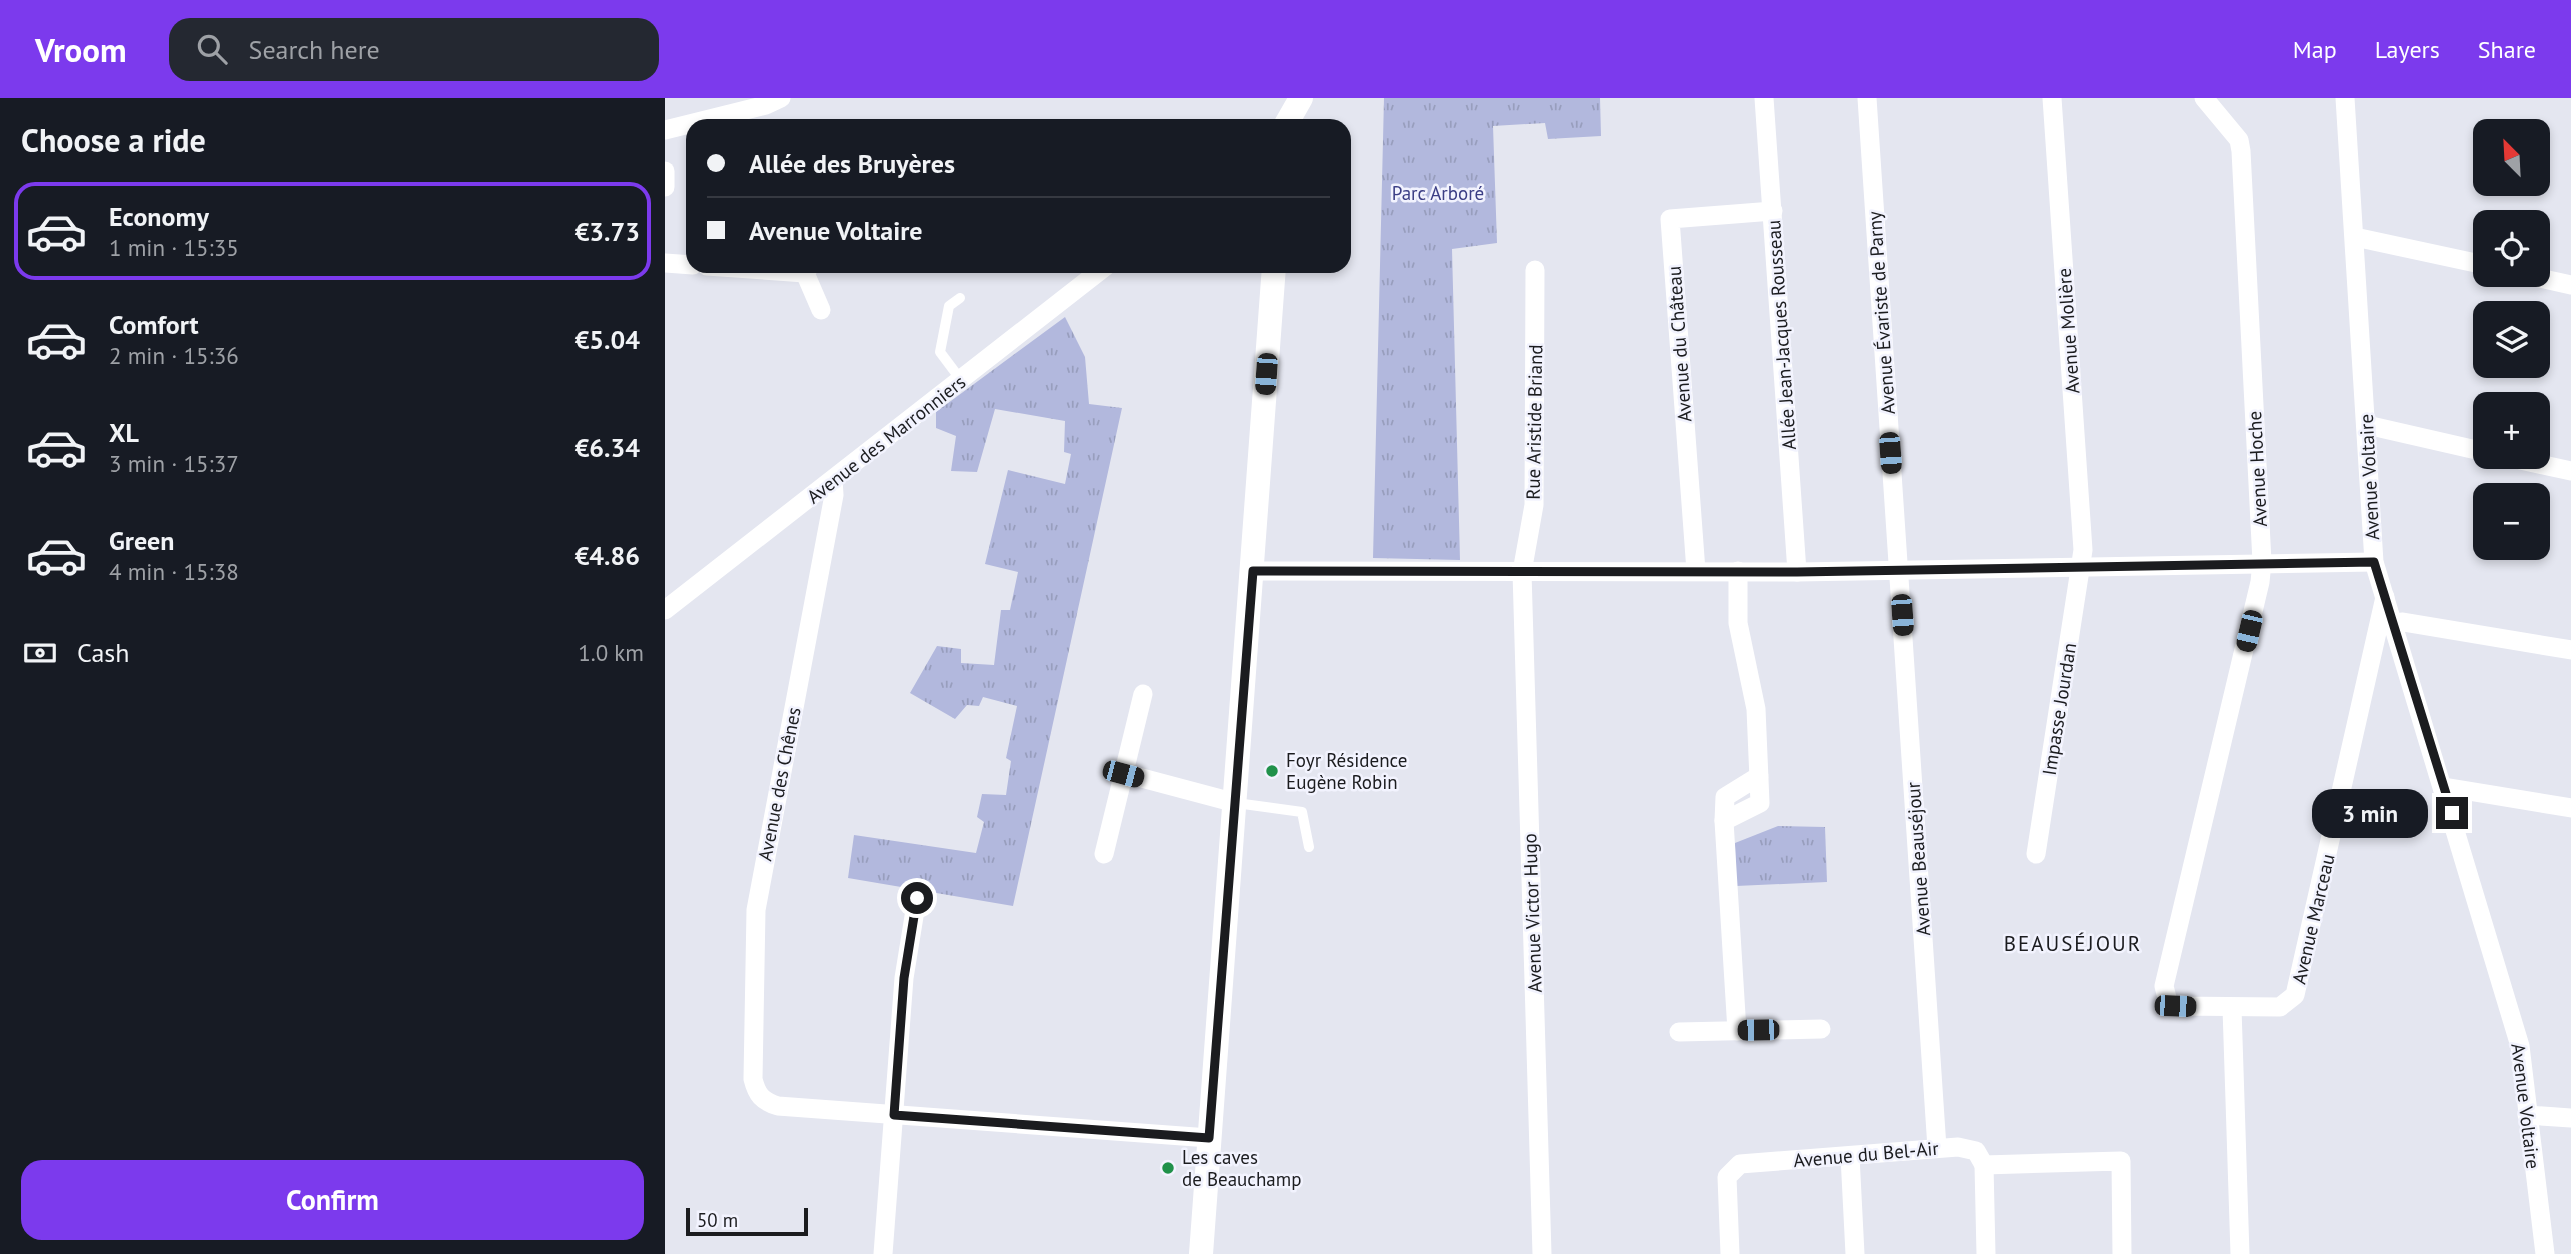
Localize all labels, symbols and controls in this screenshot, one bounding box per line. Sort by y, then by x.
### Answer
search box [169,18,659,81]
text: Vroom [35,28,127,71]
icon: search [193,30,231,68]
text: Search here [249,33,380,66]
text: Map [2293,34,2337,65]
text: Layers [2375,34,2440,65]
text: Share [2478,34,2536,65]
text: Choose a ride [21,119,206,161]
north arrow [2473,119,2550,196]
map controls [2473,119,2550,560]
text: Allée des Bruyères [749,147,955,180]
park label: Parc Arboré [1392,181,1484,205]
icon: car [25,200,88,263]
text: Economy [109,200,209,233]
street label: Avenue Évariste de Parny [1862,210,1900,415]
button: locate [2473,210,2550,287]
text: Avenue Voltaire [749,214,923,247]
text: €3.73 [575,215,640,248]
street label: Allée Jean-Jacques Rousseau [1761,219,1801,451]
text: 1 min · 15:35 [109,233,239,262]
street label: Avenue du Château [1662,265,1696,423]
street label: Avenue Molière [2052,267,2084,395]
button: layers [2473,301,2550,378]
icon: car [25,308,88,371]
text: Comfort [109,308,199,341]
text: €5.04 [575,323,640,356]
text: 2 min · 15:36 [109,341,239,370]
street label: Rue Aristide Briand [1521,344,1547,500]
car [1255,352,1278,396]
street label: Avenue des Marronniers [802,370,970,508]
button: + [2473,392,2550,469]
street label: Avenue Hoche [2242,410,2272,528]
street label: Avenue Voltaire [2354,413,2384,541]
icon: car [25,416,88,479]
text: XL [109,416,139,449]
text: €6.34 [575,431,640,464]
car [1879,431,1902,475]
text: 3 min · 15:37 [109,449,239,478]
button: − [2473,483,2550,560]
icon: car [25,524,88,587]
text: Green [109,524,174,557]
text: €4.86 [575,539,640,572]
text: 4 min · 15:38 [109,557,239,586]
car [1891,593,1914,637]
car [2235,608,2264,654]
icon: cash [21,634,59,672]
text: Cash [77,636,129,669]
text: 1.0 km [578,638,644,667]
street label: Impasse Jourdan [2037,641,2081,777]
street label: Avenue des Chênes [752,705,806,863]
place label: Foyr Résidence Eugène Robin [1286,748,1407,794]
car [1100,758,1147,790]
marker: Foyr Résidence Eugène Robin [1264,763,1280,779]
street label: Avenue Beauséjour [1901,781,1935,937]
callout: 3 min [2312,788,2427,838]
route end [2436,797,2468,829]
text: 3 min [2342,799,2398,828]
street label: Avenue Victor Hugo [1517,833,1547,993]
street label: Avenue Marceau [2286,852,2340,986]
route start [901,882,933,914]
district label: BEAUSÉJOUR [2004,930,2142,957]
car [2154,995,2197,1017]
car [1737,1019,1780,1041]
street label: Avenue Voltaire [2506,1042,2546,1170]
street label: Avenue du Bel-Air [1792,1136,1940,1172]
place label: Les caves de Beauchamp [1182,1145,1301,1191]
button: Confirm [21,1160,644,1240]
marker: Les caves de Beauchamp [1160,1160,1176,1176]
scale bar [686,1205,809,1237]
text: 50 m [697,1208,738,1232]

